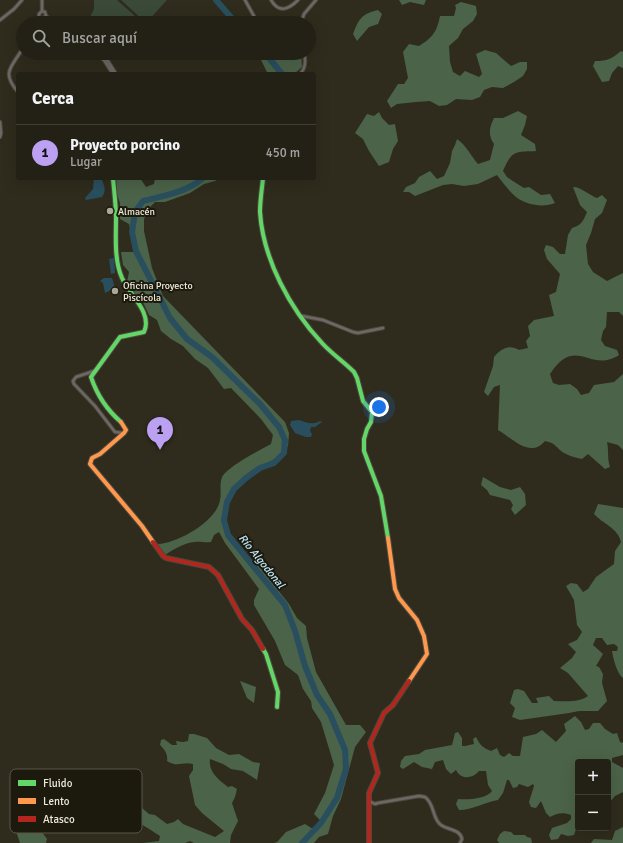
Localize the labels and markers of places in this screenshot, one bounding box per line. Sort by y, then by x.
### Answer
marker: Almacén [105,206,115,216]
place label: Almacén [118,206,155,218]
place label: Oficina Proyecto Piscícola [123,280,193,304]
marker: Oficina Proyecto Piscícola [110,286,120,296]
pin: 1 [147,417,173,450]

